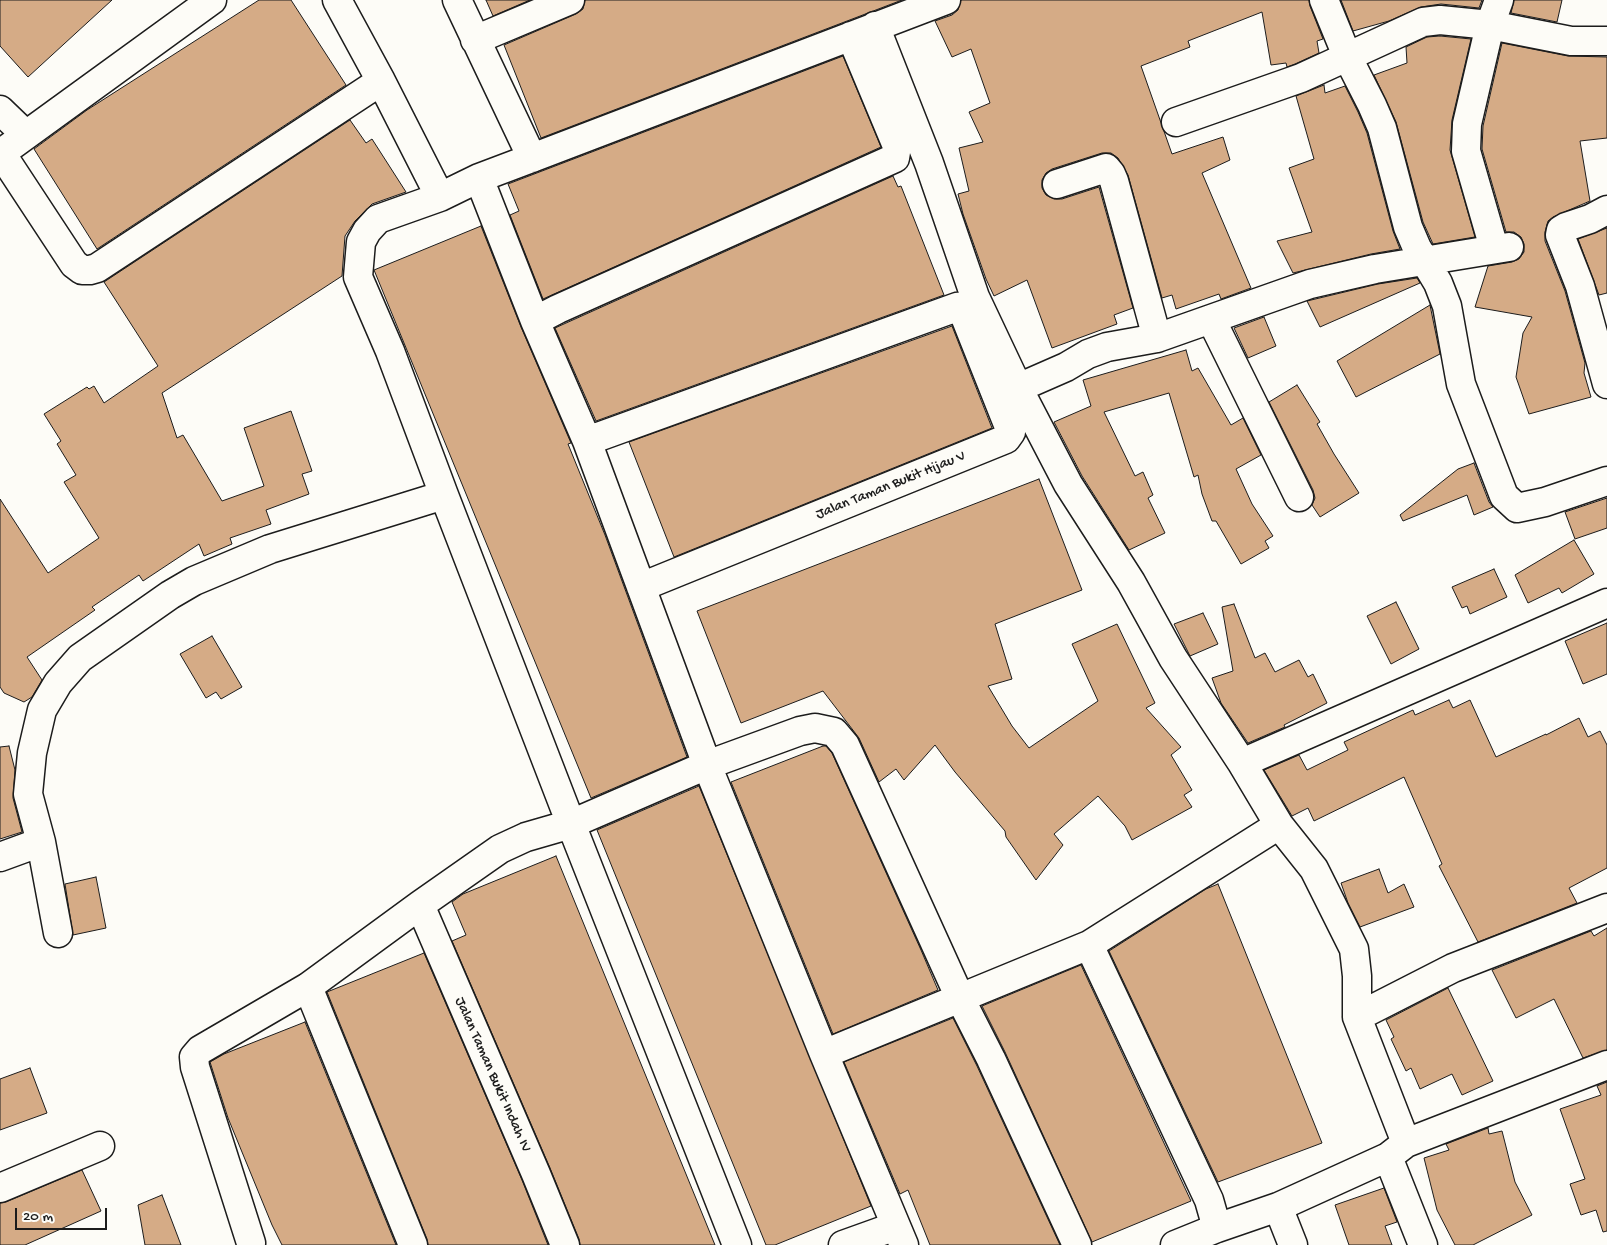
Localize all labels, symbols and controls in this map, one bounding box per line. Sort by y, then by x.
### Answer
street label: Jalan Taman Bukit Hijau V [813,448,969,524]
street label: Jalan Taman Bukit Indah IV [450,995,534,1155]
scale bar [18,1198,110,1230]
text: 20 m [23,1208,53,1226]

